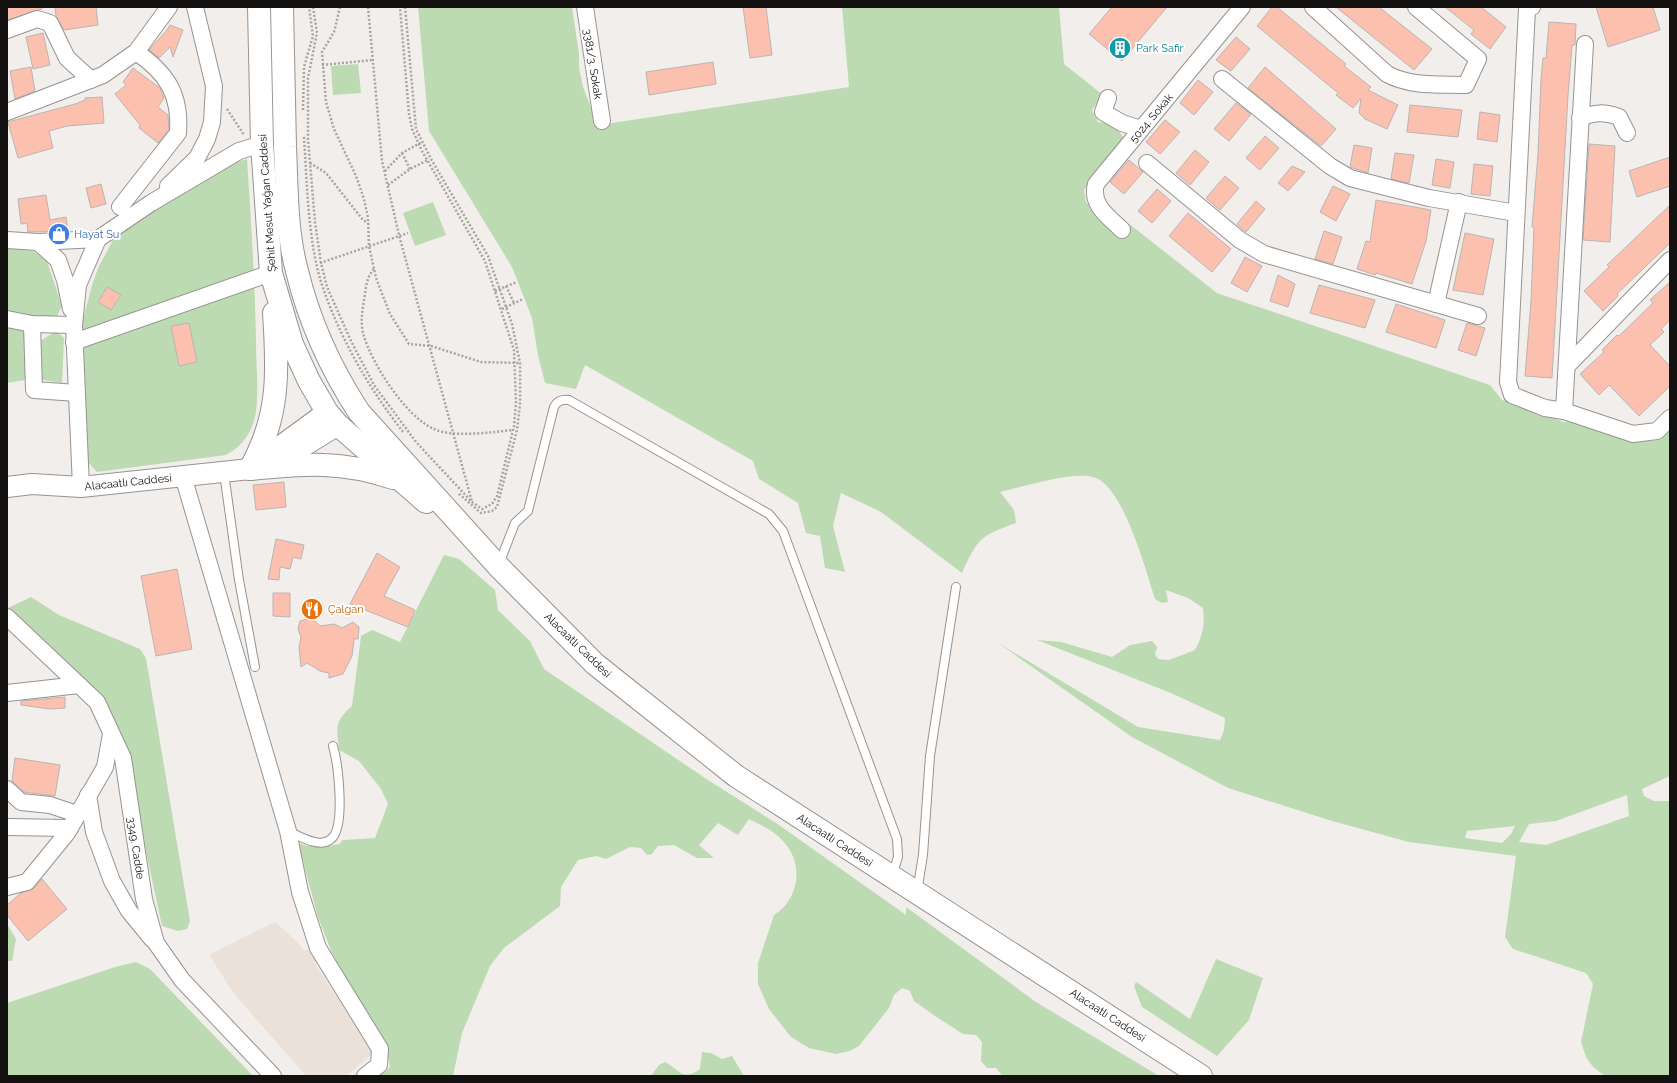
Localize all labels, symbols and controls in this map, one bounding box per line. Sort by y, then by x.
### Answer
street label: 3381/3. Sokak [581,28,604,100]
building icon: Park Safir [1107,35,1133,61]
place label: Park Safir [1136,42,1183,55]
street label: 5024. Sokak [1127,91,1176,146]
street label: Şehit Mesut Yağan Caddesi [256,134,279,272]
shop icon: Hayat Su [46,221,72,247]
place label: Hayat Su [74,228,119,241]
street label: Alacaatlı Caddesi [84,471,172,494]
restaurant icon: Çalgan [299,596,325,622]
place label: Çalgan [328,603,364,616]
street label: Alacaatlı Caddesi [542,610,614,680]
street label: Alacaatlı Caddesi [794,811,875,870]
street label: 3349. Cadde [124,816,147,881]
street label: Alacaatlı Caddesi [1067,986,1148,1045]

